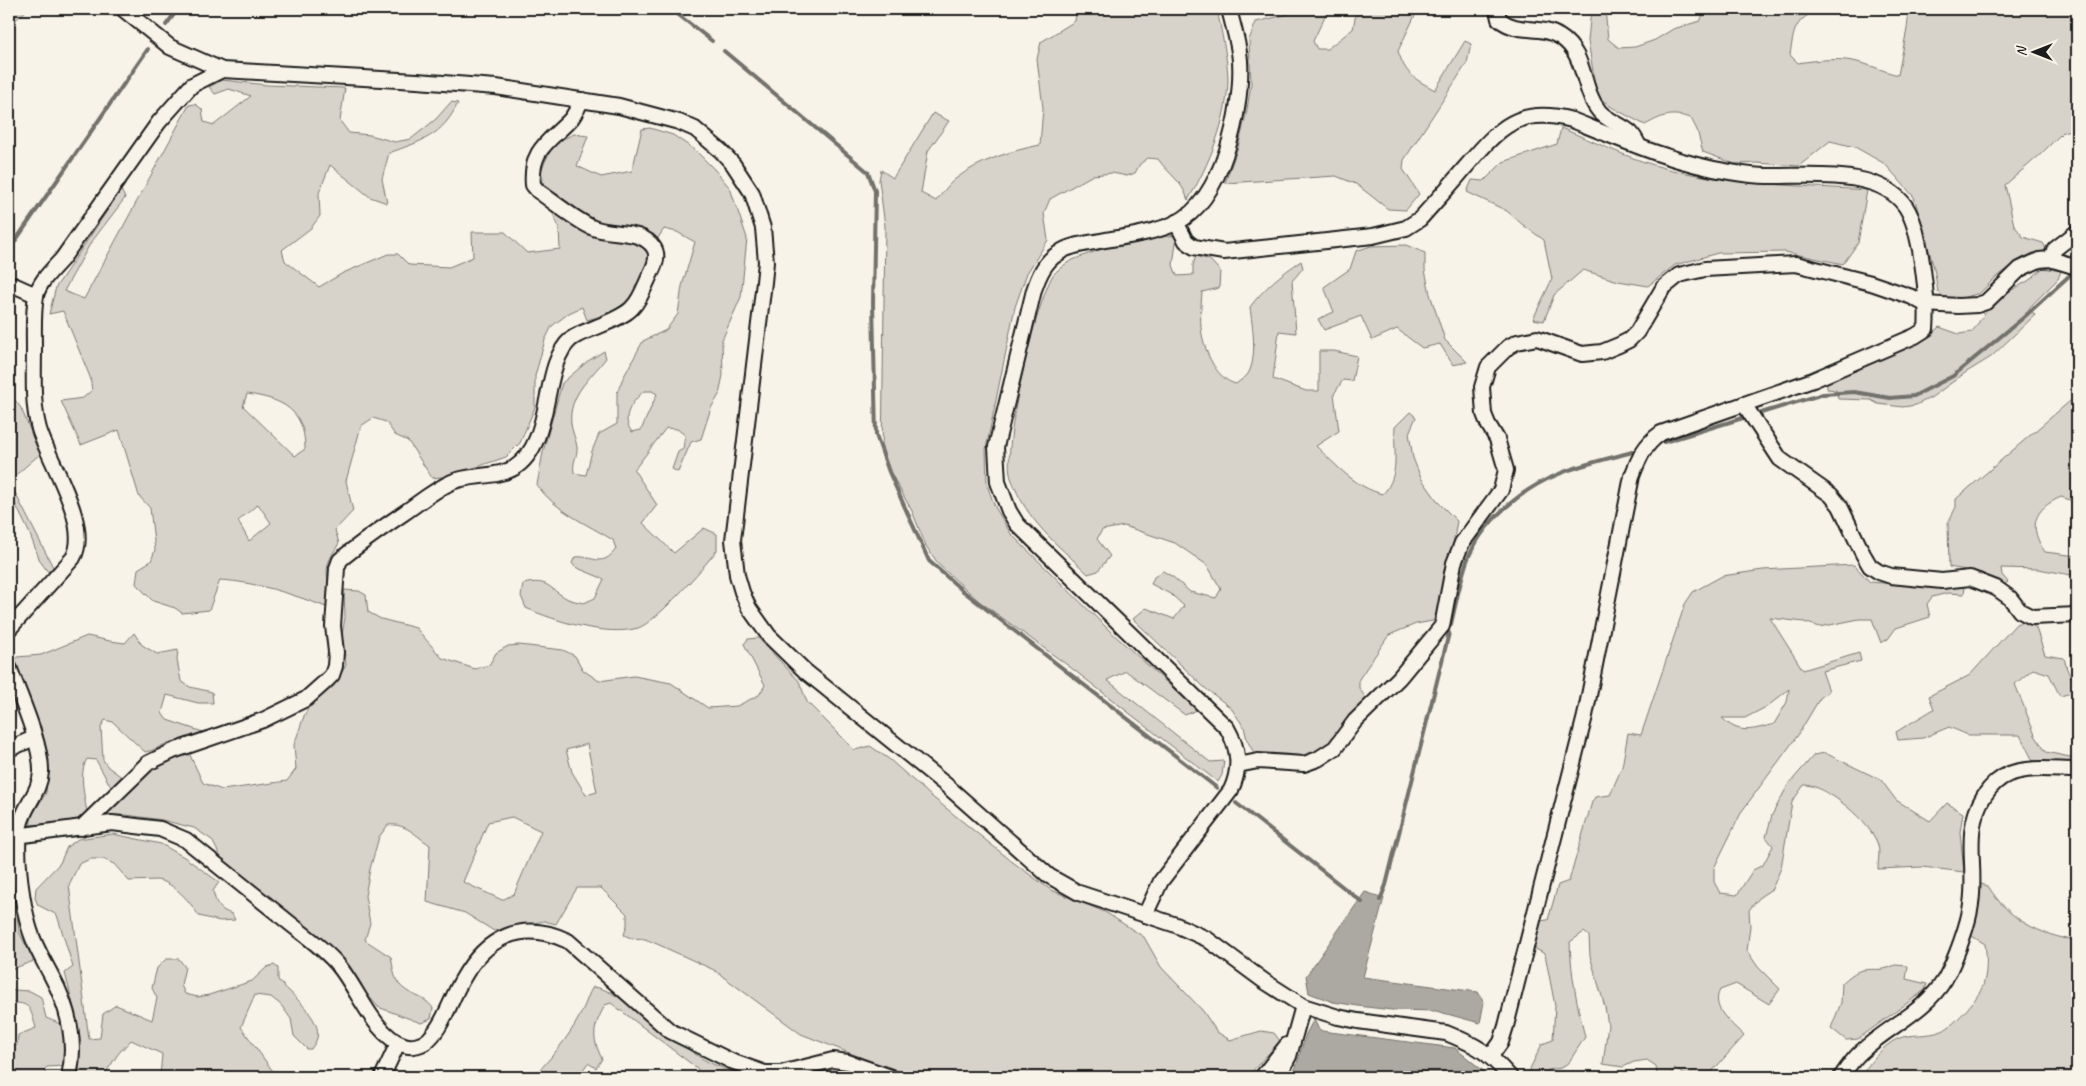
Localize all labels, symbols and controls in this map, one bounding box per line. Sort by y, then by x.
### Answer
north arrow [2008,28,2058,78]
text: N [2013,45,2030,56]

